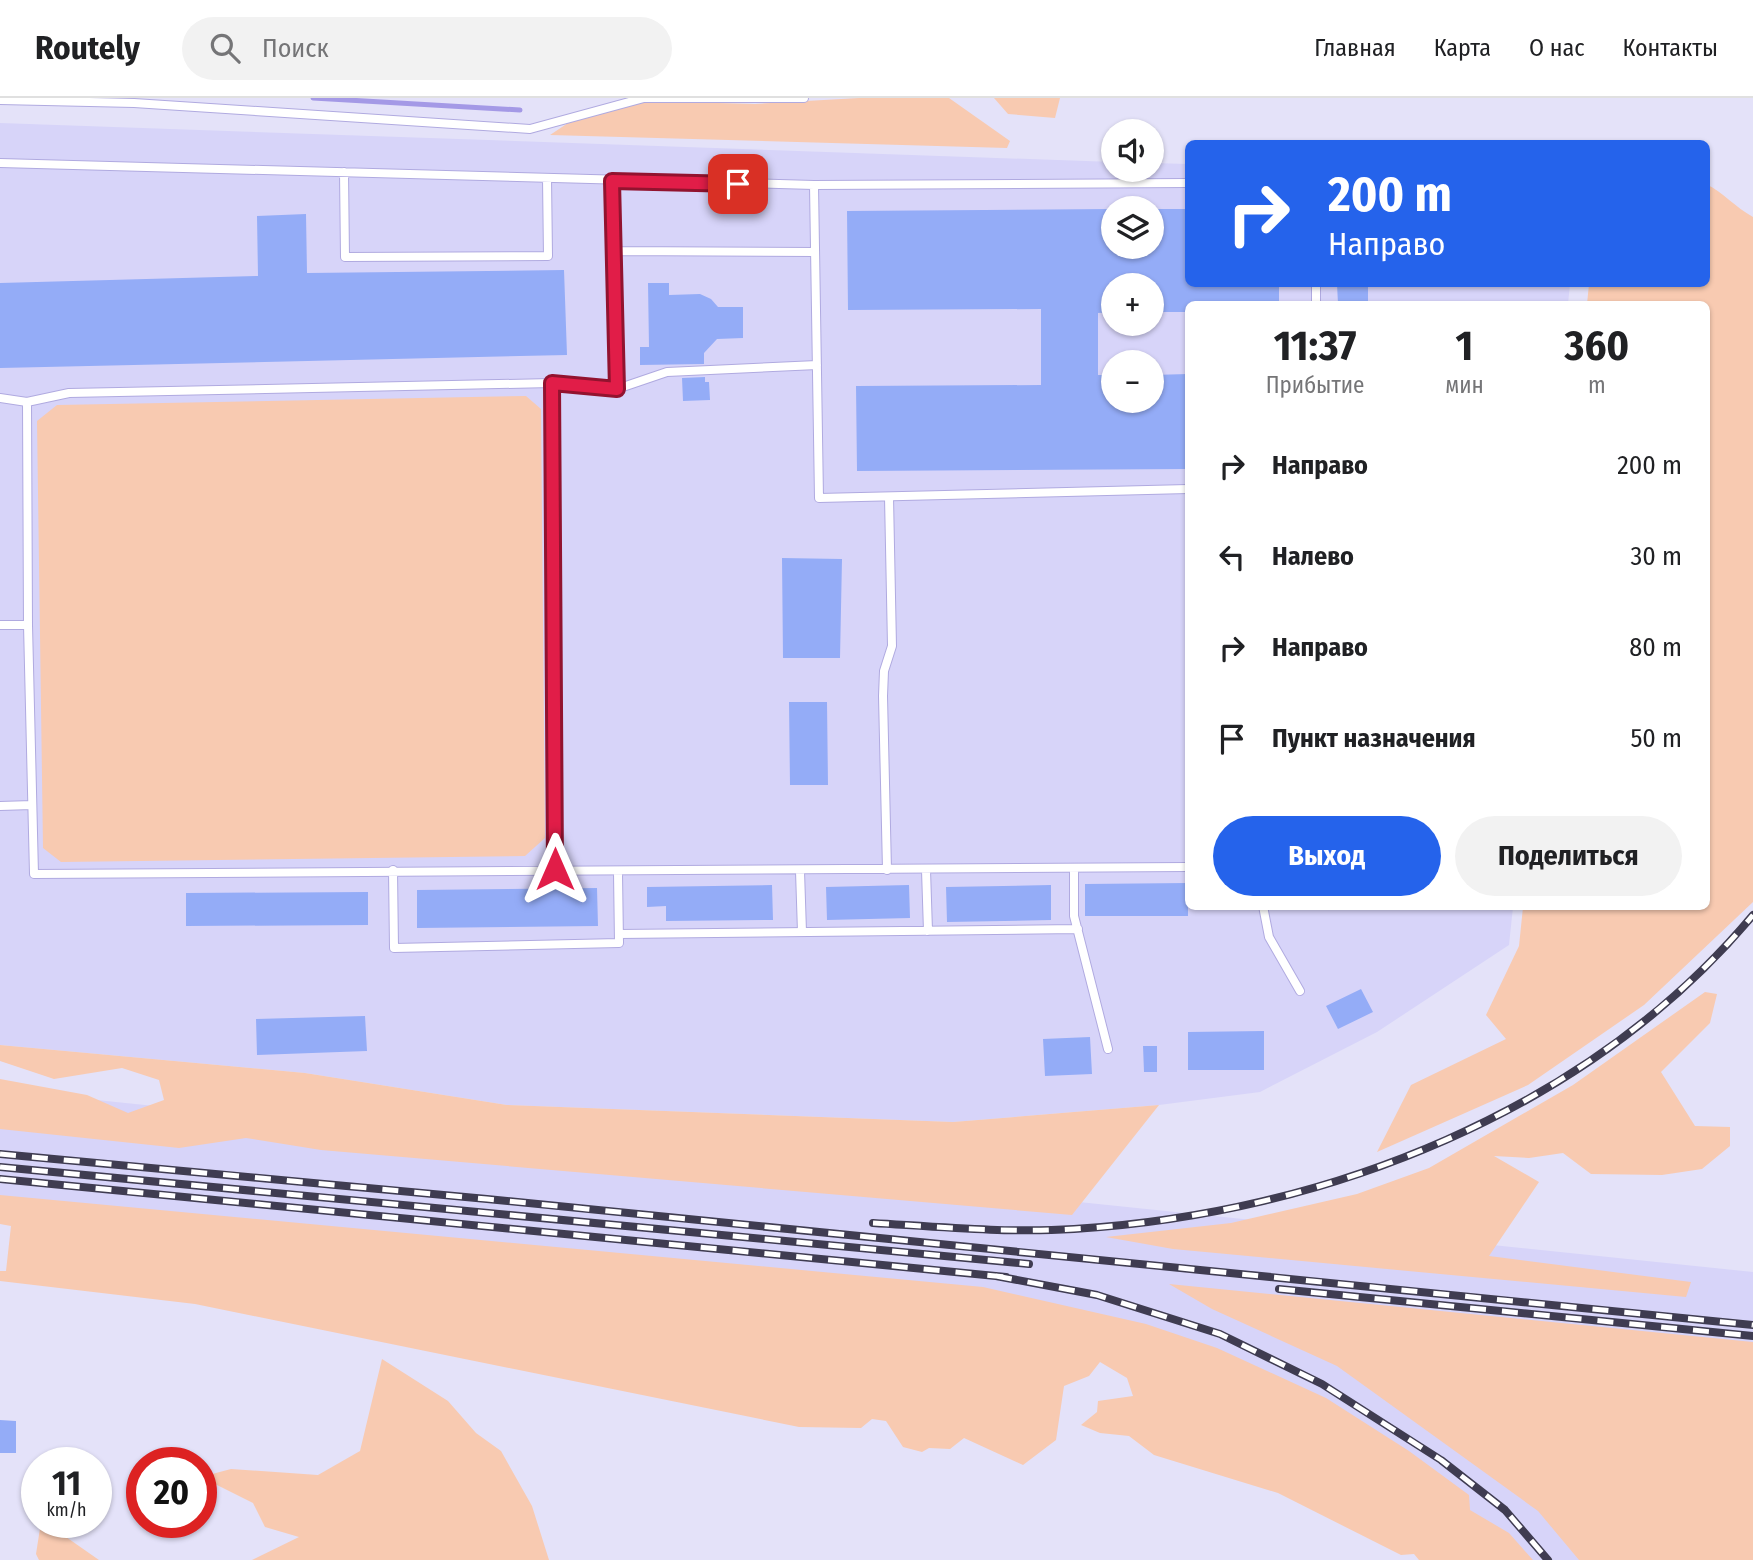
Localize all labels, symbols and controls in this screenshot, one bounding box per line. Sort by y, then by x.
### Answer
search box [182,17,672,80]
text: Routely [35,28,140,68]
icon: search [206,29,244,67]
text: Поиск [262,33,329,64]
text: Главная [1314,34,1396,62]
text: Карта [1434,34,1491,62]
text: О нас [1529,34,1584,62]
text: Контакты [1622,34,1718,62]
map controls [1101,119,1164,413]
button: sound [1101,119,1164,182]
pin [708,154,768,214]
icon: arrive [719,165,757,203]
text: 200 m [1328,165,1452,224]
icon: right [1213,168,1304,259]
button: layers [1101,196,1164,259]
text: Направо [1328,225,1445,263]
button: + [1101,273,1164,336]
text: 11:37 [1274,321,1356,371]
text: 1 [1456,321,1473,371]
text: 360 [1565,321,1629,371]
button: − [1101,350,1164,413]
text: Прибытие [1266,371,1364,399]
text: мин [1445,371,1484,399]
text: m [1588,371,1606,399]
icon: right [1213,447,1251,485]
text: Направо [1272,450,1368,481]
text: 200 m [1617,450,1682,481]
icon: left [1213,538,1251,576]
text: Налево [1272,541,1354,572]
text: 30 m [1631,541,1682,572]
icon: right [1213,629,1251,667]
text: Направо [1272,632,1368,663]
text: 80 m [1629,632,1682,663]
icon: arrive [1213,720,1251,758]
text: Пункт назначения [1272,723,1476,754]
text: 50 m [1630,723,1682,754]
button: Выход [1213,816,1441,896]
button: Поделиться [1455,816,1682,896]
position arrow [518,832,592,906]
speed limit sign: 20 [126,1447,217,1538]
text: 11 [52,1462,81,1504]
text: km/h [46,1499,87,1521]

